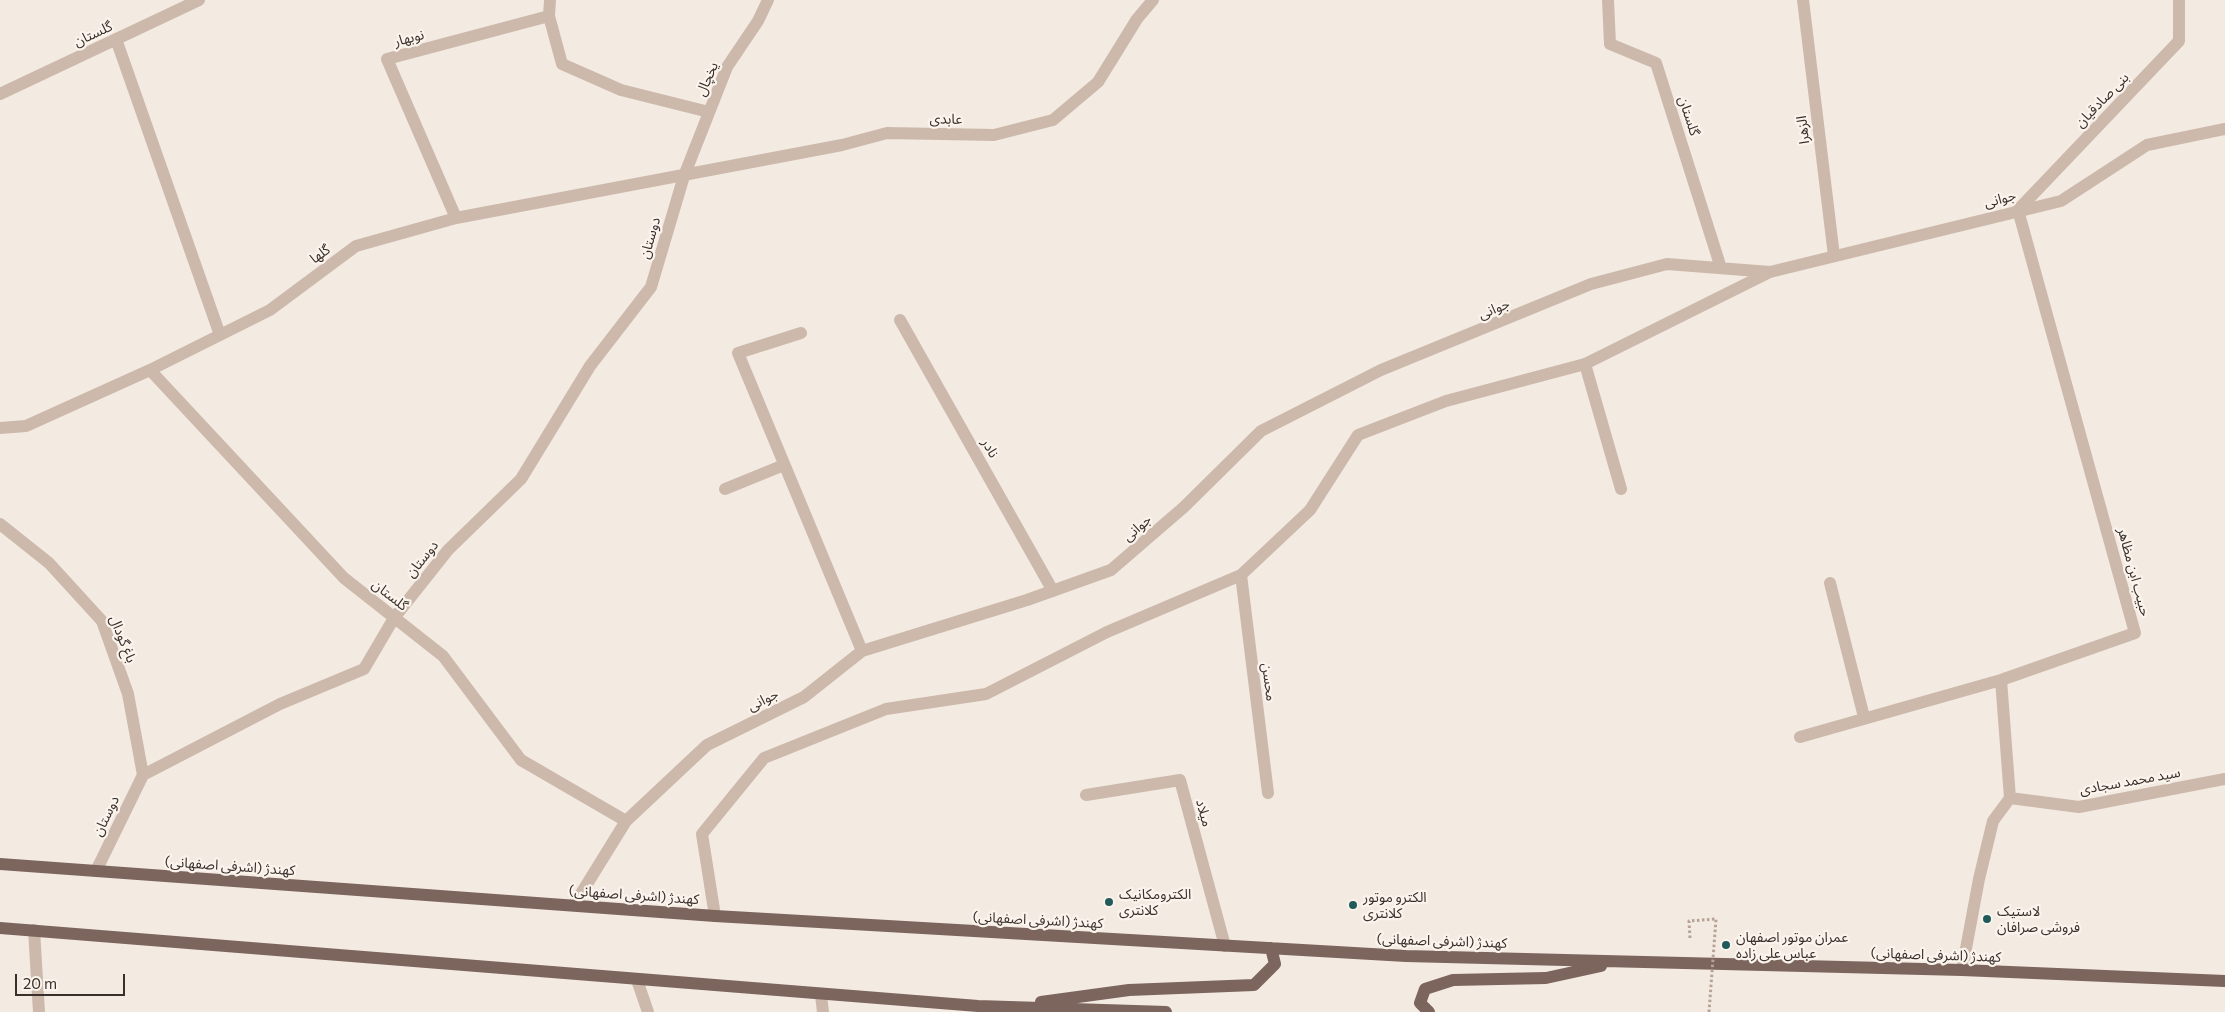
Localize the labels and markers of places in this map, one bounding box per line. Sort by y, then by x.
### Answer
place label: الکترومکانیک کلانتری [1119,886,1191,919]
place label: الکترو موتور کلانتری [1363,889,1427,922]
marker: الکترومکانیک کلانتری [1103,896,1115,908]
marker: الکترو موتور کلانتری [1347,899,1359,911]
place label: لاستیک فروشی صرافان [1997,903,2080,936]
marker: لاستیک فروشی صرافان [1981,913,1993,925]
place label: عمران موتور اصفهان عباس علی زاده [1736,929,1848,962]
marker: عمران موتور اصفهان عباس علی زاده [1720,939,1732,951]

